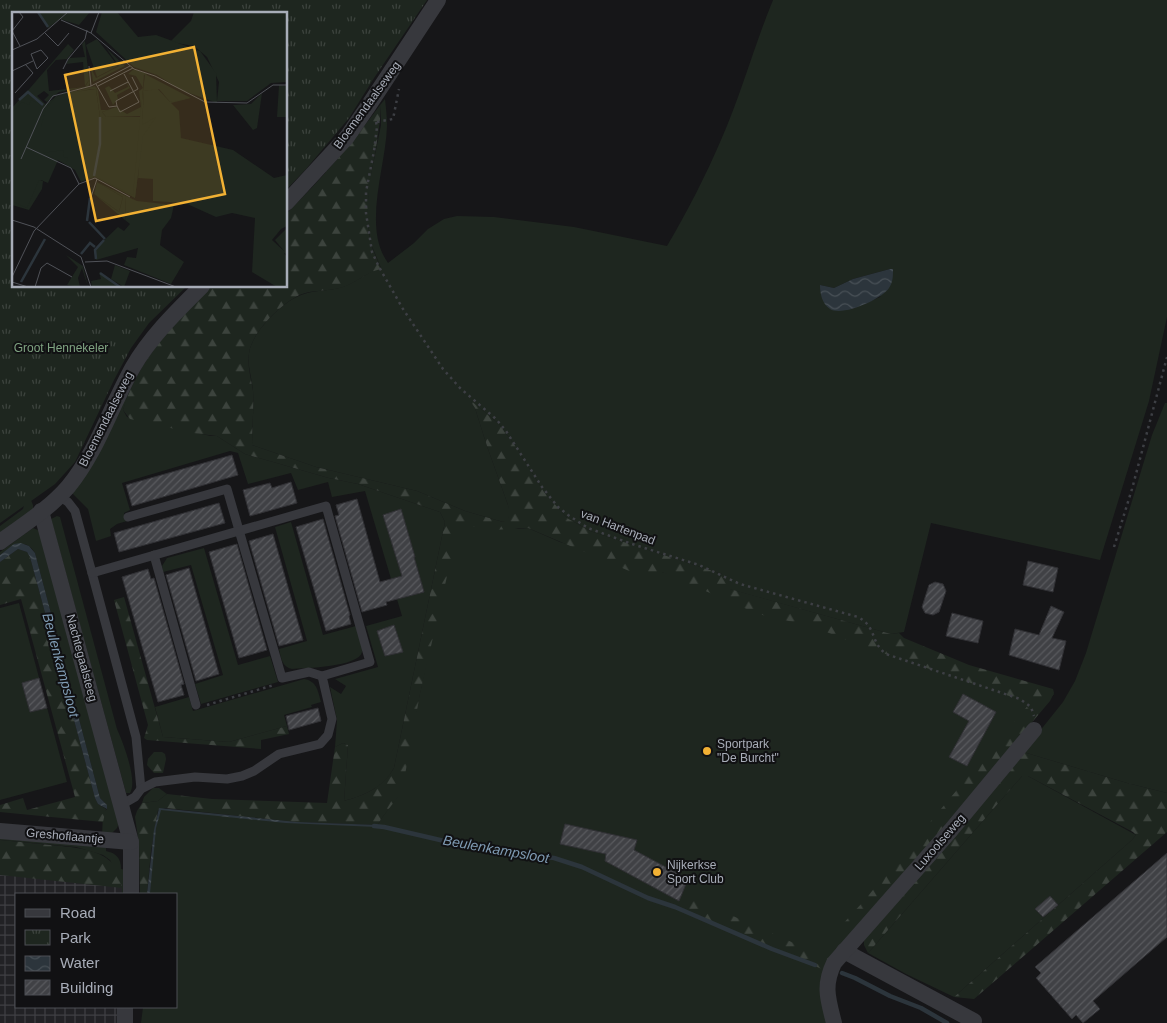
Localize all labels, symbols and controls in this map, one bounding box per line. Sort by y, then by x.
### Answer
inset map [12,12,288,288]
street label: Bloemendaalseweg [331,59,403,151]
park label: Groot Hennekeler [14,341,108,355]
street label: Bloemendaalseweg [76,369,136,469]
street label: van Hartenpad [579,506,657,548]
water label: Beulenkampsloot [39,611,83,720]
street label: Nachtegaalsteeg [64,613,100,703]
place label: Sportpark "De Burcht" [717,737,779,765]
marker: Sportpark "De Burcht" [701,745,713,757]
street label: Luxoolseweg [912,811,968,873]
street label: Greshoflaantje [26,826,105,846]
water label: Beulenkampsloot [442,832,551,866]
place label: Nijkerkse Sport Club [667,858,724,886]
marker: Nijkerkse Sport Club [651,866,663,878]
legend [15,893,178,1008]
text: Road [60,904,96,921]
text: Park [60,929,91,946]
text: Water [60,954,99,971]
text: Building [60,979,113,996]

